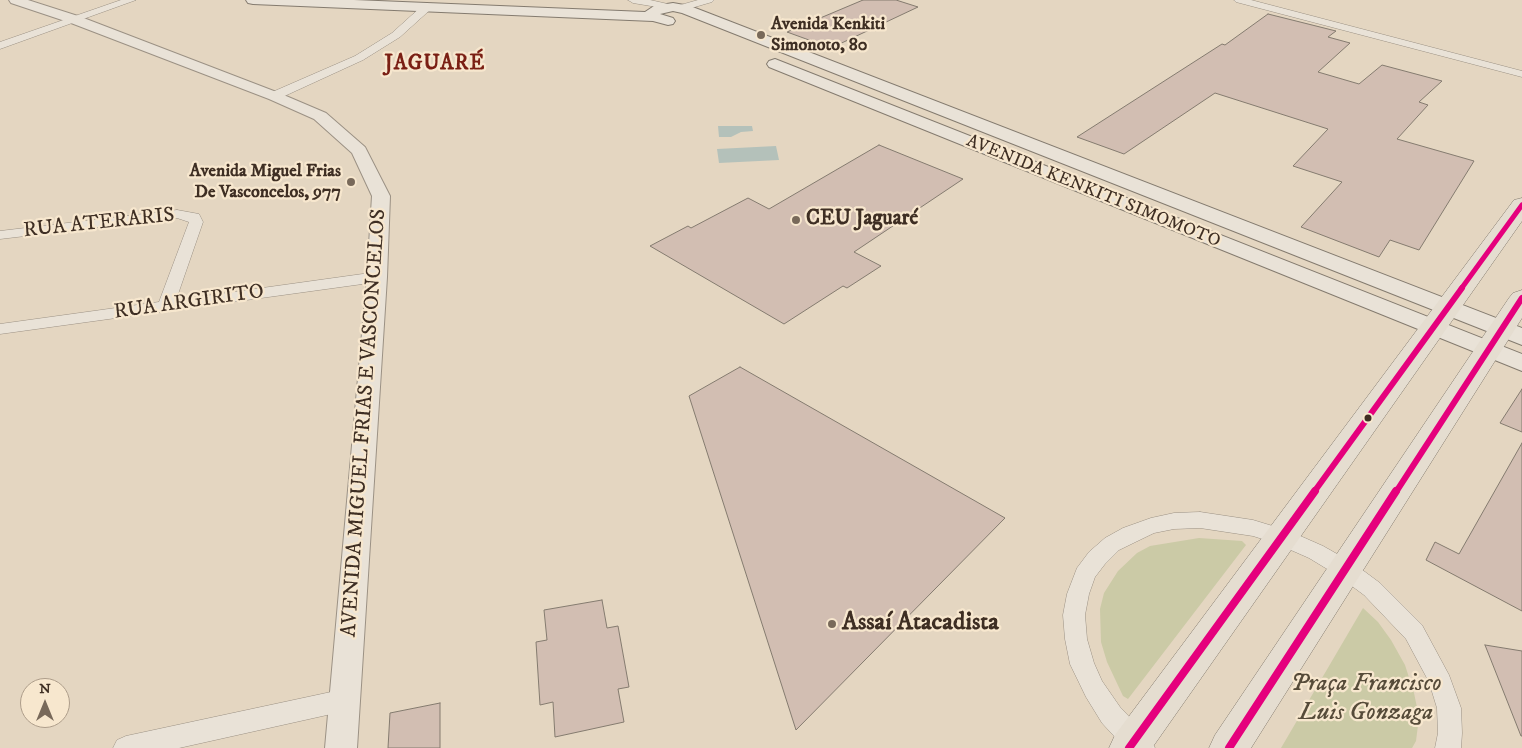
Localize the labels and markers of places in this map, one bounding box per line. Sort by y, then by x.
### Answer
place label: Avenida Kenkiti Simonoto, 80 [771,14,885,56]
marker: Avenida Kenkiti Simonoto, 80 [755,29,767,41]
place label: Avenida Miguel Frias De Vasconcelos, 977 [190,161,341,203]
marker: Avenida Miguel Frias De Vasconcelos, 977 [345,176,357,188]
place label: CEU Jaguaré [806,207,918,233]
marker: CEU Jaguaré [790,214,802,226]
unlabelled marker [1363,413,1373,423]
place label: Assaí Atacadista [842,609,999,639]
marker: Assaí Atacadista [826,618,838,630]

